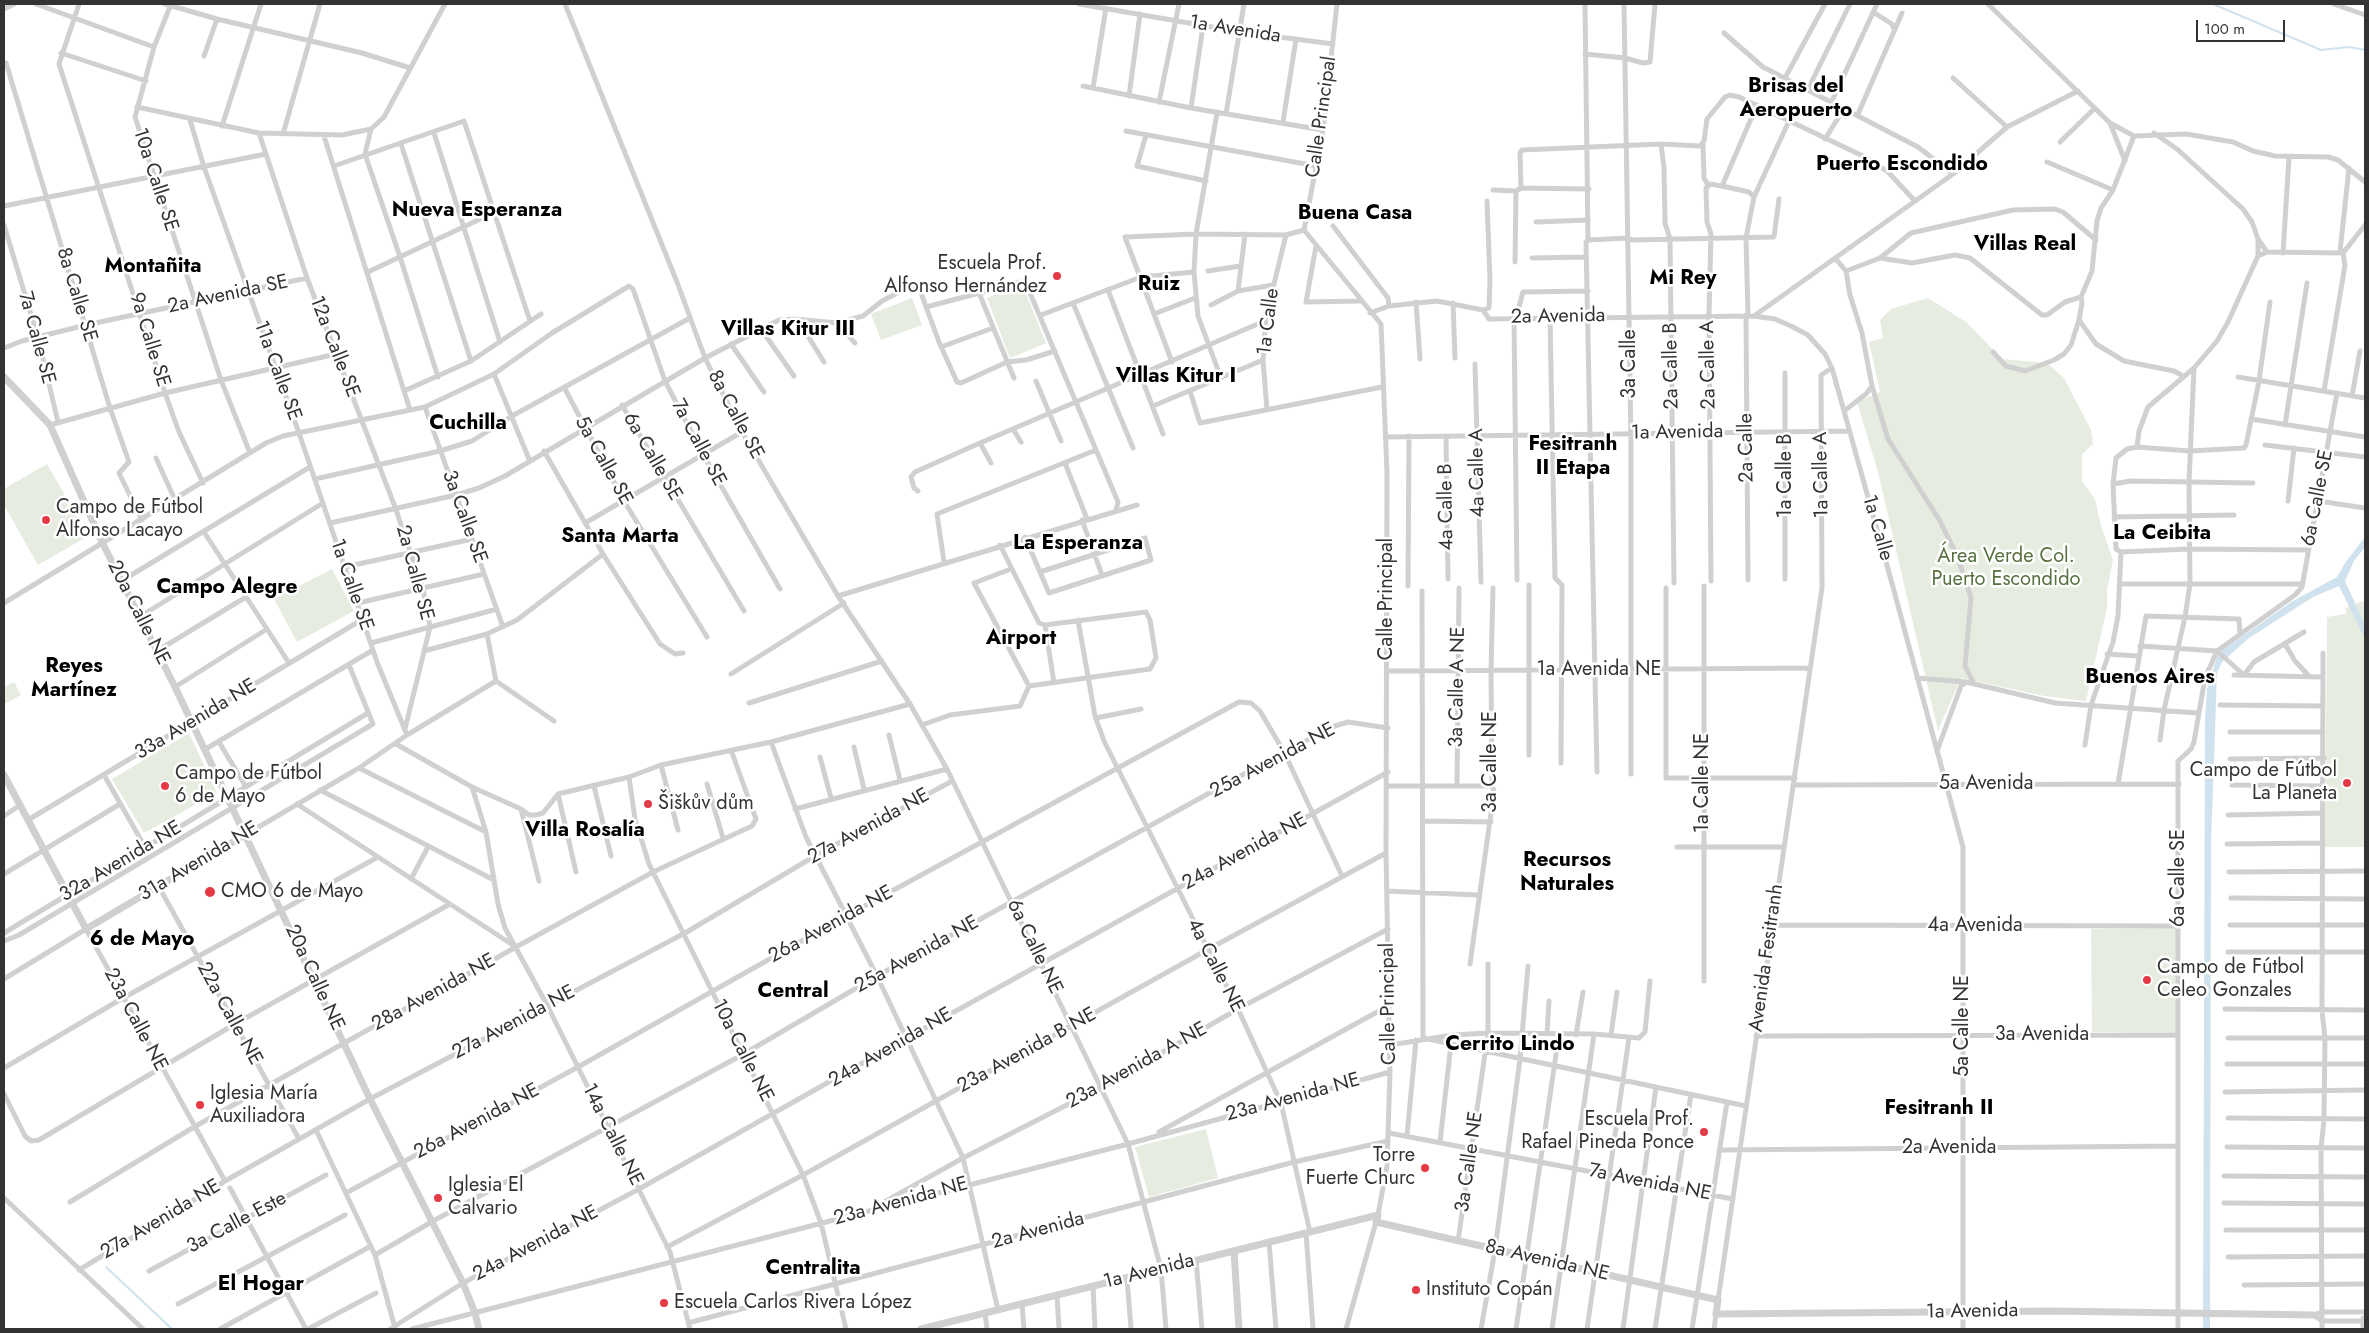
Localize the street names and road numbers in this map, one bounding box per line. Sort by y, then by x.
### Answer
street label: 1a Avenida [1188,11,1282,49]
street label: Calle Principal [1302,55,1342,179]
street label: 10a Calle SE [127,125,183,235]
street label: 8a Calle SE [50,245,102,345]
street label: 2a Avenida SE [166,271,290,319]
street label: 1a Calle [1253,287,1285,357]
street label: 7a Calle SE [12,289,60,387]
street label: 9a Calle SE [123,290,175,390]
street label: 12a Calle SE [304,293,364,401]
street label: 2a Avenida [1510,304,1606,330]
street label: 11a Calle SE [248,318,306,424]
street label: 2a Calle A [1696,320,1722,410]
street label: 2a Calle B [1659,322,1685,410]
street label: 3a Calle [1618,329,1642,399]
street label: 8a Calle SE [702,366,768,464]
street label: 7a Calle SE [665,395,731,491]
street label: 6a Calle SE [617,409,687,505]
street label: 5a Calle SE [569,412,637,510]
street label: 2a Calle [1734,413,1760,483]
street label: 1a Avenida [1631,420,1723,446]
street label: 4a Calle A [1465,428,1491,518]
street label: 1a Calle A [1809,431,1835,519]
street label: 1a Calle B [1774,434,1798,518]
street label: 6a Calle SE [2297,448,2339,548]
street label: 4a Calle B [1434,463,1460,551]
street label: 3a Calle SE [436,467,492,567]
street label: 1a Calle [1856,492,1898,564]
street label: 2a Calle SE [390,523,438,623]
street label: 1a Calle SE [324,536,378,634]
street label: Calle Principal [1375,538,1399,660]
street label: 20a Calle NE [101,557,175,669]
street label: 3a Calle A NE [1445,626,1471,748]
street label: 1a Avenida NE [1537,658,1661,682]
street label: 33a Avenida NE [131,674,261,766]
street label: 3a Calle NE [1479,711,1503,813]
street label: 25a Avenida NE [1206,718,1340,804]
street label: 1a Calle NE [1691,733,1715,833]
street label: 5a Avenida [1939,772,2033,796]
street label: 27a Avenida NE [804,784,934,870]
street label: 24a Avenida NE [1178,808,1312,896]
street label: 32a Avenida NE [56,816,186,908]
street label: 31a Avenida NE [135,817,263,907]
street label: 6a Calle SE [2167,829,2191,927]
street label: 26a Avenida NE [765,881,897,969]
street label: Avenida Fesitranh [1745,883,1789,1033]
street label: 6a Calle NE [1001,896,1067,998]
street label: 25a Avenida NE [851,911,983,999]
street label: 4a Avenida [1928,914,2022,938]
street label: 4a Calle NE [1181,915,1249,1017]
street label: 20a Calle NE [279,921,349,1035]
street label: Calle Principal [1376,943,1402,1065]
street label: 28a Avenida NE [368,949,500,1037]
street label: 22a Calle NE [191,958,267,1070]
street label: 23a Calle NE [98,964,172,1076]
street label: 5a Calle NE [1951,975,1975,1077]
street label: 27a Avenida NE [448,981,580,1065]
street label: 10a Calle NE [706,996,778,1106]
street label: 24a Avenida NE [825,1003,957,1093]
street label: 23a Avenida B NE [953,1003,1101,1099]
street label: 23a Avenida A NE [1062,1017,1212,1115]
street label: 3a Avenida [1995,1023,2089,1047]
street label: 23a Avenida NE [1223,1069,1363,1127]
street label: 26a Avenida NE [410,1079,544,1165]
street label: 14a Calle NE [576,1080,648,1190]
street label: 3a Calle NE [1451,1110,1489,1214]
street label: 2a Avenida [1902,1136,1996,1160]
street label: 7a Avenida NE [1587,1159,1713,1207]
street label: 23a Avenida NE [831,1173,971,1231]
street label: 27a Avenida NE [97,1175,225,1265]
street label: 3a Calle Este [183,1187,291,1259]
street label: 24a Avenida NE [469,1201,603,1287]
street label: 2a Avenida [989,1207,1087,1255]
street label: 8a Avenida NE [1483,1235,1611,1287]
street label: 1a Avenida [1101,1249,1197,1295]
street label: 1a Avenida [1926,1299,2018,1325]

